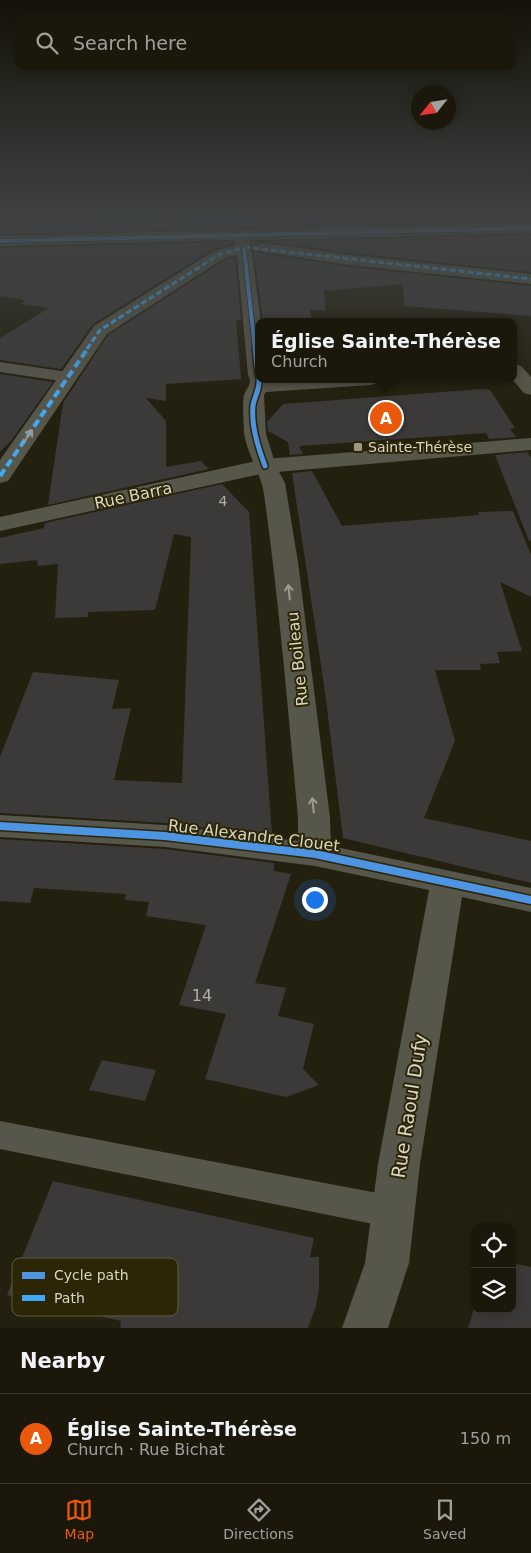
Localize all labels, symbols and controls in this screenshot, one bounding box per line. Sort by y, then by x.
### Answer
search box [15,15,516,70]
icon: search [33,29,61,57]
text: Search here [73,32,187,54]
north arrow [411,85,456,130]
popup [255,318,517,383]
text: Église Sainte-Thérèse [271,330,501,352]
text: Church [271,352,328,371]
pin: A [370,399,402,437]
one-way arrow [22,429,33,443]
place label: Sainte-Thérèse [368,439,472,455]
marker: Sainte-Thérèse [352,441,364,453]
street label: Rue Barra [93,478,174,513]
house number: 4 [219,493,228,509]
one-way arrow [284,584,294,600]
street label: Rue Boileau [283,611,312,707]
one-way arrow [308,798,318,814]
street label: Rue Alexandre Clouet [167,816,341,855]
your location [302,887,328,913]
house number: 14 [192,986,212,1005]
street label: Rue Raoul Dufy [387,1032,431,1180]
map controls [471,1223,516,1313]
button: locate [471,1223,516,1268]
legend [12,1258,178,1316]
text: Cycle path [54,1267,129,1283]
button: layers [471,1268,516,1313]
text: Path [54,1290,85,1306]
text: Nearby [20,1349,105,1373]
text: Église Sainte-Thérèse [67,1418,297,1440]
text: A [30,1429,42,1448]
text: 150 m [460,1429,511,1448]
text: Church · Rue Bichat [67,1440,225,1459]
tab: Map [65,1496,94,1542]
tab: Directions [223,1496,294,1542]
tab: Saved [423,1496,466,1542]

